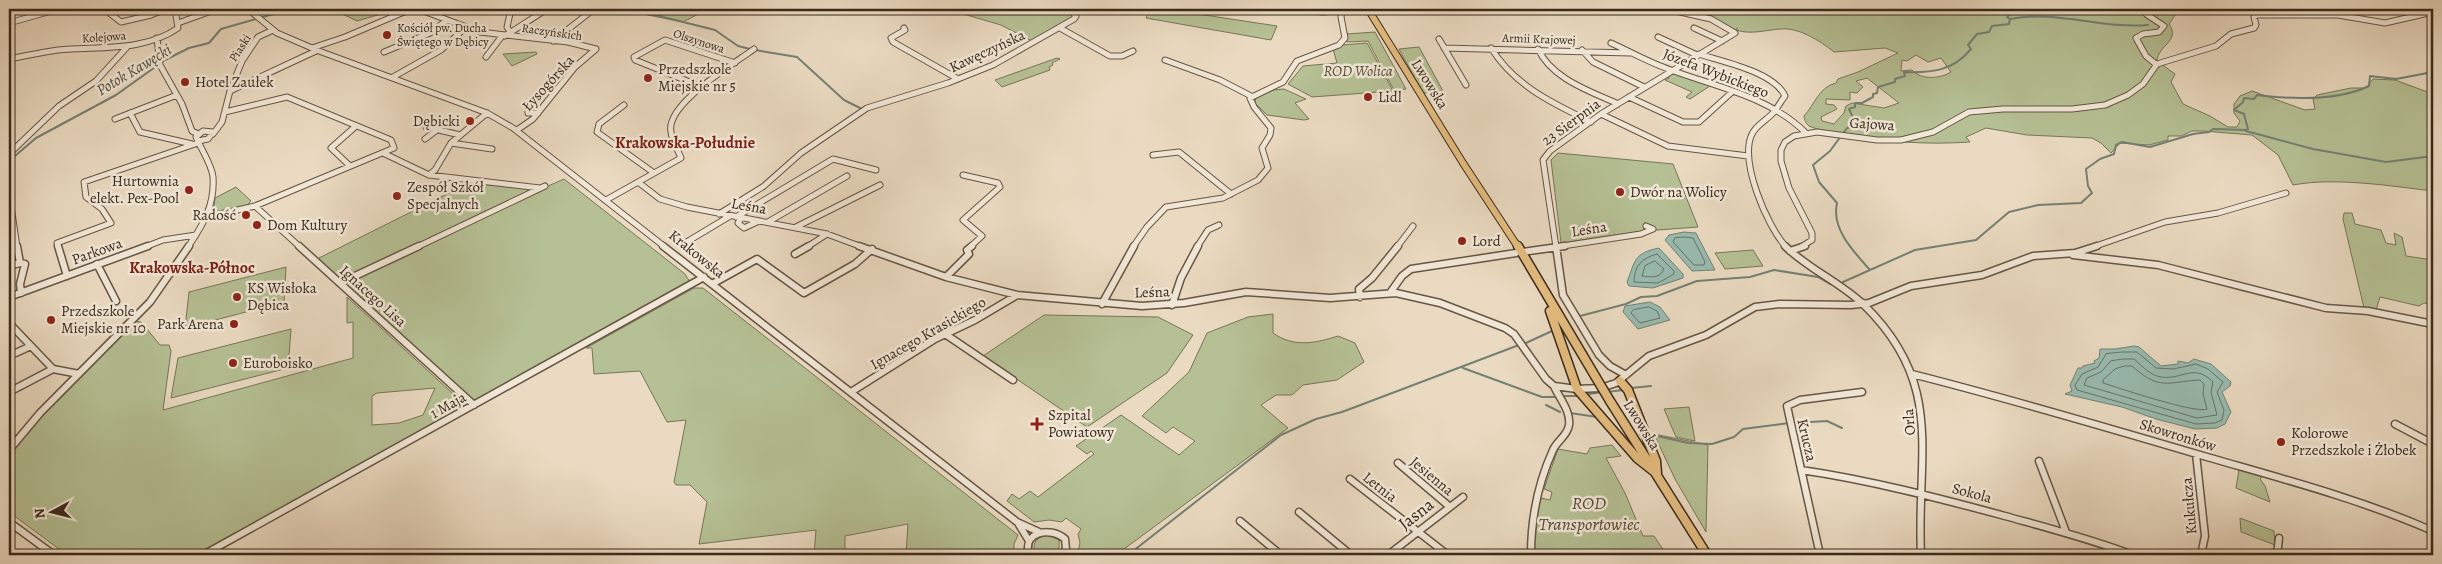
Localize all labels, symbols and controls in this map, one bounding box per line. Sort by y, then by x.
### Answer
place label: Kościół pw. Ducha Świętego w Dębicy [397,20,489,50]
street label: Raczyńskich [521,20,584,44]
street label: Olszynowa [671,25,727,57]
street label: Kawęczyńska [946,25,1028,77]
street label: Kolejowa [81,27,127,47]
marker: Kościół pw. Ducha Świętego w Dębicy [381,29,393,41]
street label: Armii Krajowej [1501,30,1576,48]
street label: Piaski [225,31,255,65]
water label: Potok Kawęcki [92,39,176,101]
street label: Józefa Wybickiego [1660,44,1772,102]
street label: Łysogórska [517,51,579,115]
street label: Lwowska [1407,55,1453,113]
place label: Przedszkole Miejskie nr 5 [658,59,736,96]
park label: ROD Wolica [1323,61,1393,81]
place label: Hotel Zaułek [195,72,274,92]
marker: Przedszkole Miejskie nr 5 [642,72,654,84]
marker: Hotel Zaułek [179,76,191,88]
place label: Lidl [1378,87,1402,107]
marker: Lidl [1362,91,1374,103]
street label: 23 Sierpnia [1538,94,1604,150]
place label: Dębicki [413,111,460,131]
street label: Gajowa [1849,112,1895,136]
marker: Dębicki [464,115,476,127]
district label: Krakowska-Południe [615,132,755,154]
place label: Hurtownia elekt. Pex-Pool [90,171,179,208]
place label: Zespół Szkół Specjalnych [407,177,484,214]
place label: Dwór na Wolicy [1630,182,1727,202]
marker: Hurtownia elekt. Pex-Pool [183,184,195,196]
marker: Dwór na Wolicy [1614,186,1626,198]
marker: Zespół Szkół Specjalnych [391,190,403,202]
street label: Leśna [730,193,768,219]
place label: Radość [192,205,236,225]
marker: Radość [240,209,252,221]
place label: Dom Kultury [267,215,347,235]
street label: Leśna [1570,216,1608,242]
marker: Dom Kultury [251,219,263,231]
street label: Krakowska [665,225,729,283]
place label: Lord [1472,231,1502,251]
street label: Parkowa [69,233,125,269]
marker: Lord [1456,235,1468,247]
district label: Krakowska-Północ [129,257,255,279]
street label: Ignacego Lisa [335,261,411,331]
place label: KS Wisłoka Dębica [247,278,317,315]
street label: Leśna [1134,281,1170,303]
marker: KS Wisłoka Dębica [231,291,243,303]
street label: Ignacego Krasickiego [867,292,989,374]
place label: Przedszkole Miejskie nr 10 [61,301,146,338]
marker: Przedszkole Miejskie nr 10 [45,314,57,326]
place label: Park Arena [157,314,224,334]
marker: Park Arena [228,318,240,330]
place label: Euroboisko [243,353,313,373]
marker: Euroboisko [227,357,239,369]
street label: 1 Maja [426,387,470,423]
street label: Lwowska [1619,396,1665,454]
place label: Szpital Powiatowy [1048,405,1114,442]
street label: Orla [1898,408,1920,436]
street label: Skowronków [2137,414,2219,456]
marker: Szpital Powiatowy [1030,417,1044,431]
street label: Krucza [1792,417,1822,463]
place label: Kolorowe Przedszkole i Żłobek [2291,423,2417,460]
marker: Kolorowe Przedszkole i Żłobek [2275,436,2287,448]
street label: Jesienna [1406,452,1458,500]
street label: Letnia [1359,467,1401,507]
street label: Kukułcza [2177,477,2201,535]
street label: Sokola [1950,478,1994,508]
north arrow [28,486,78,536]
park label: ROD Transportowiec [1538,491,1640,536]
street label: Jasna [1393,492,1439,536]
text: N [30,507,50,520]

